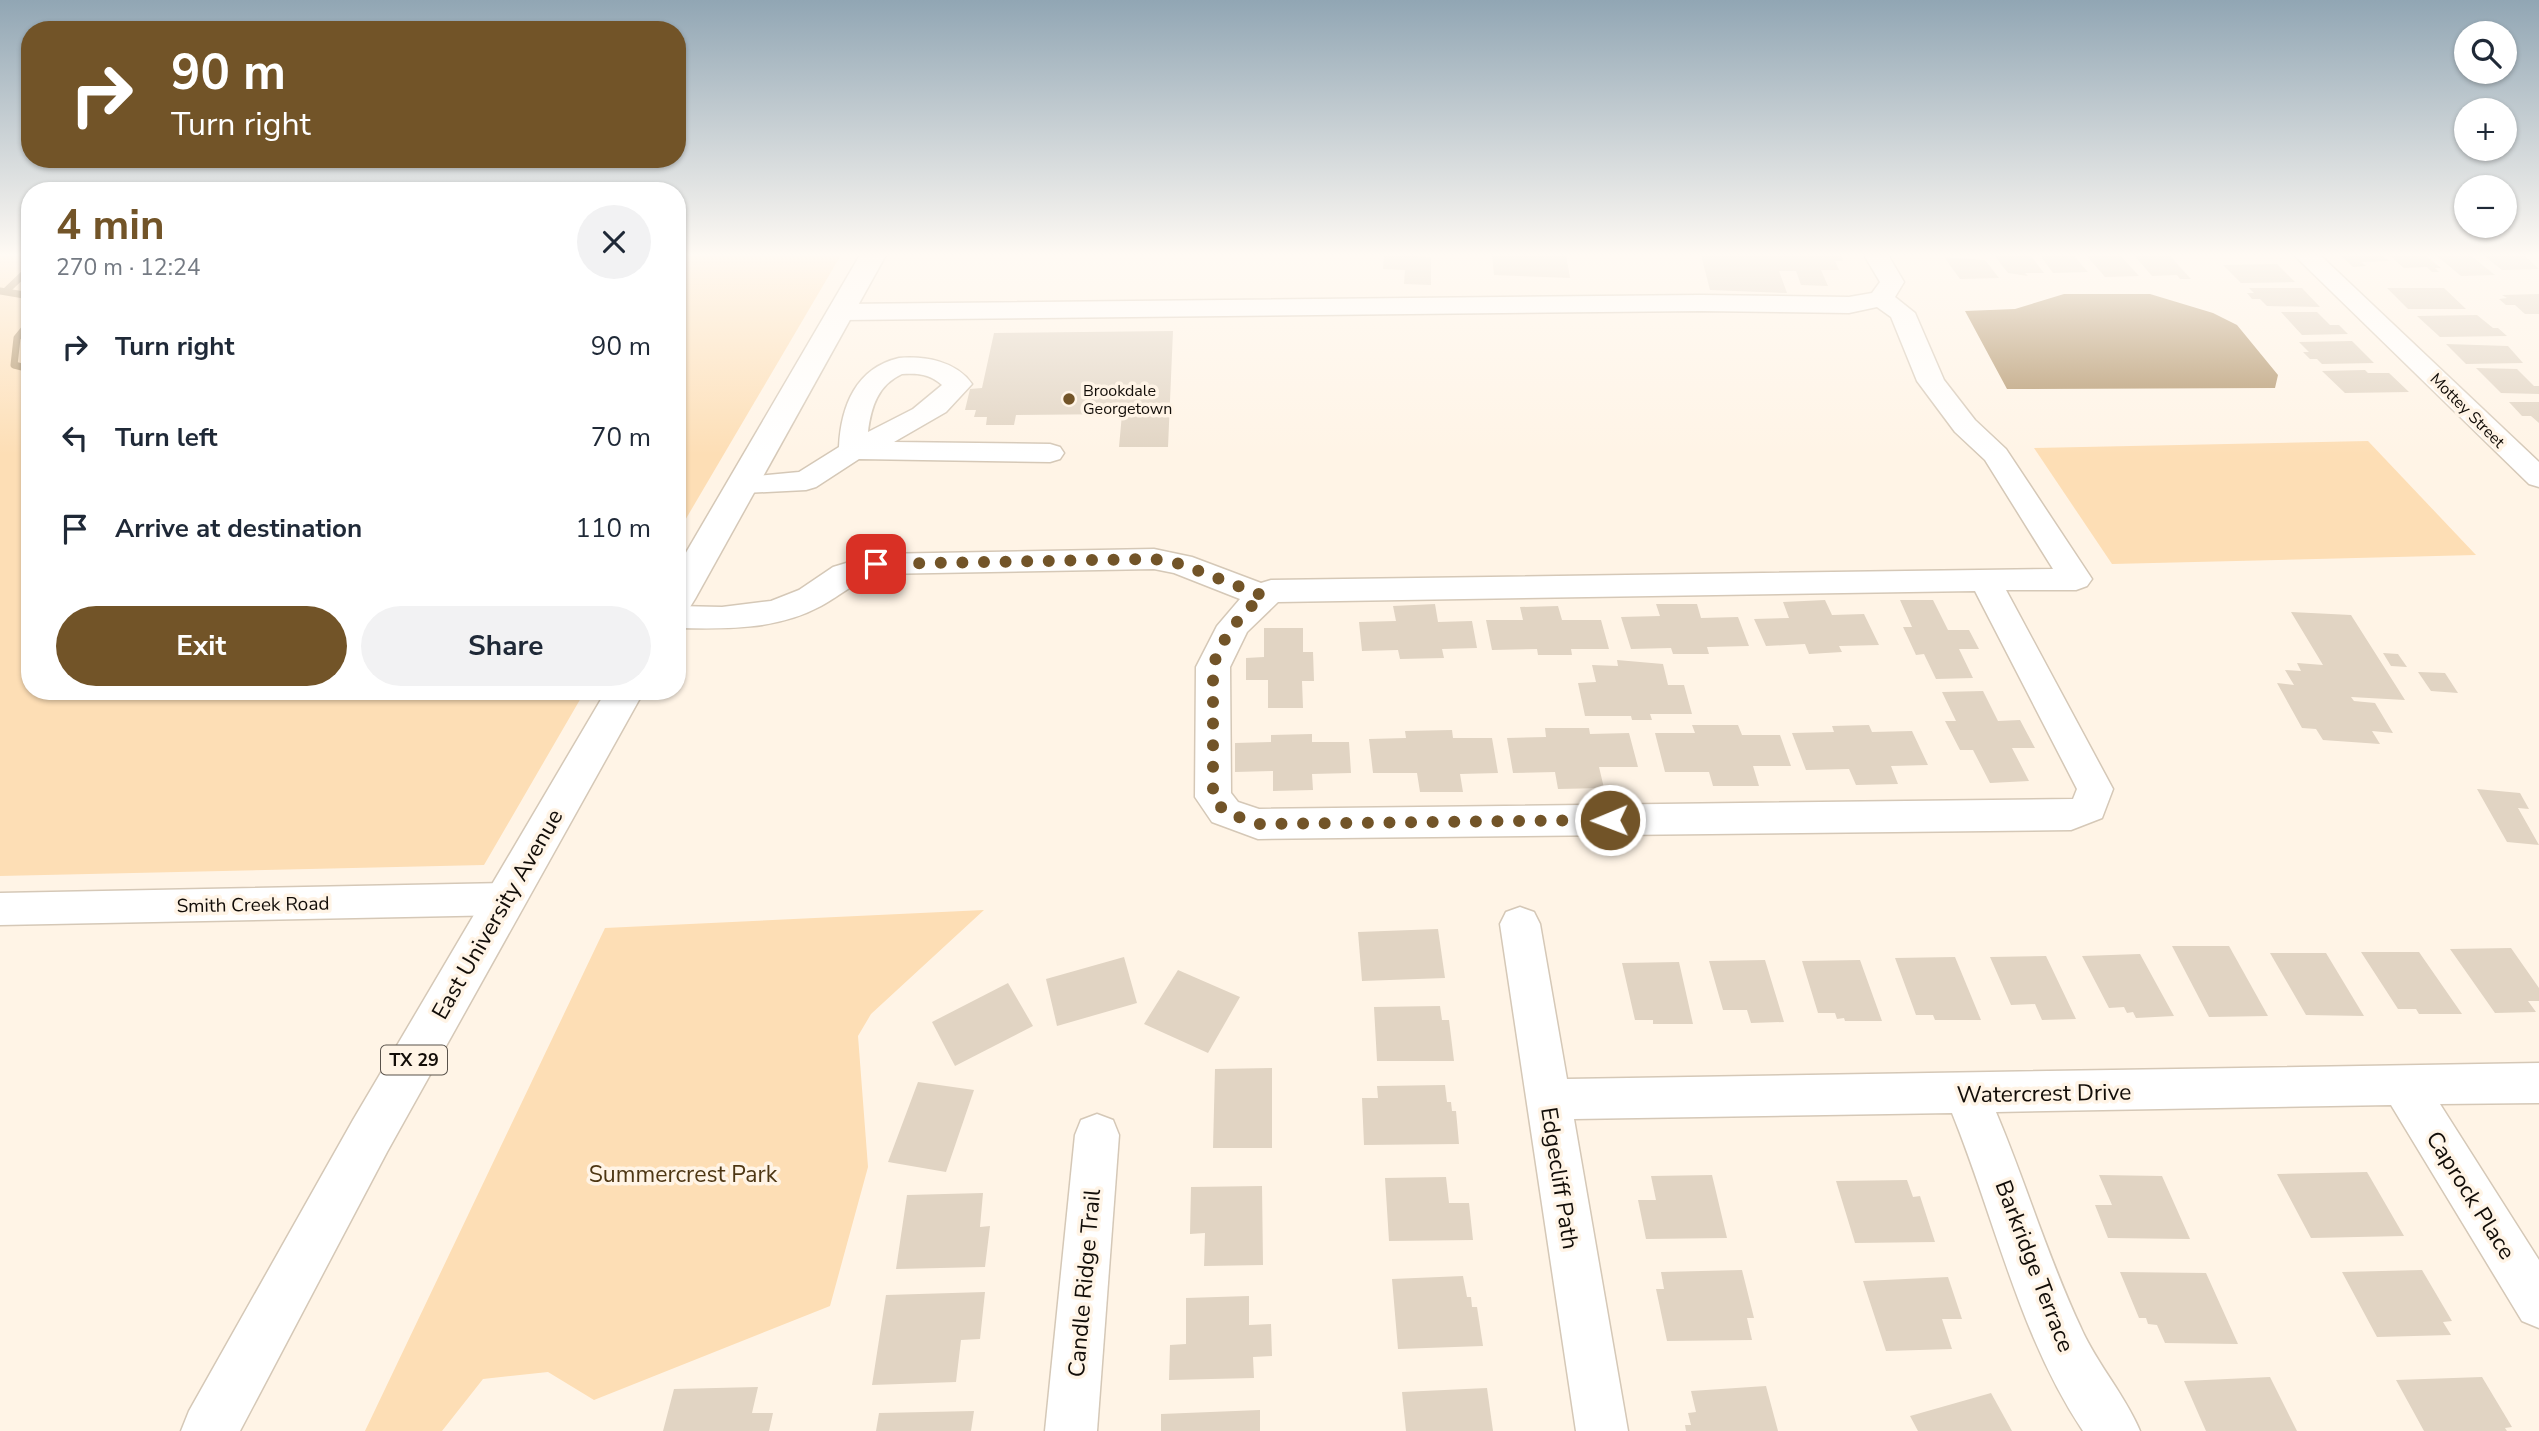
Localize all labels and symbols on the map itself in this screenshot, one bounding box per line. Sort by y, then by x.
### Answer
street label: Mottey Street [2425,368,2510,453]
place label: Brookdale Georgetown [1083,380,1172,420]
marker: Brookdale Georgetown [1061,391,1077,407]
pin [846,534,906,594]
position arrow [1573,783,1647,857]
street label: East University Avenue [424,803,570,1025]
street label: Smith Creek Road [176,891,330,919]
road number: TX 29 [381,1045,447,1074]
street label: Watercrest Drive [1956,1076,2132,1111]
street label: Edgecliff Path [1533,1105,1586,1251]
street label: Caprock Place [2419,1125,2522,1265]
park label: Summercrest Park [589,1159,778,1190]
street label: Barkridge Terrace [1988,1176,2082,1357]
street label: Candle Ridge Trail [1061,1187,1108,1378]

